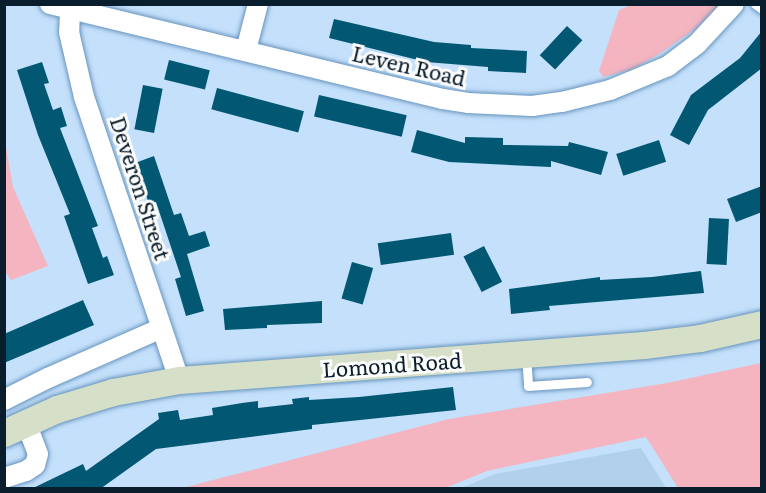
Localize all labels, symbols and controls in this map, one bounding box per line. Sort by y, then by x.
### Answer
street label: Leven Road [350,40,468,90]
street label: Deveron Street [106,113,176,263]
street label: Lomond Road [321,347,463,381]

